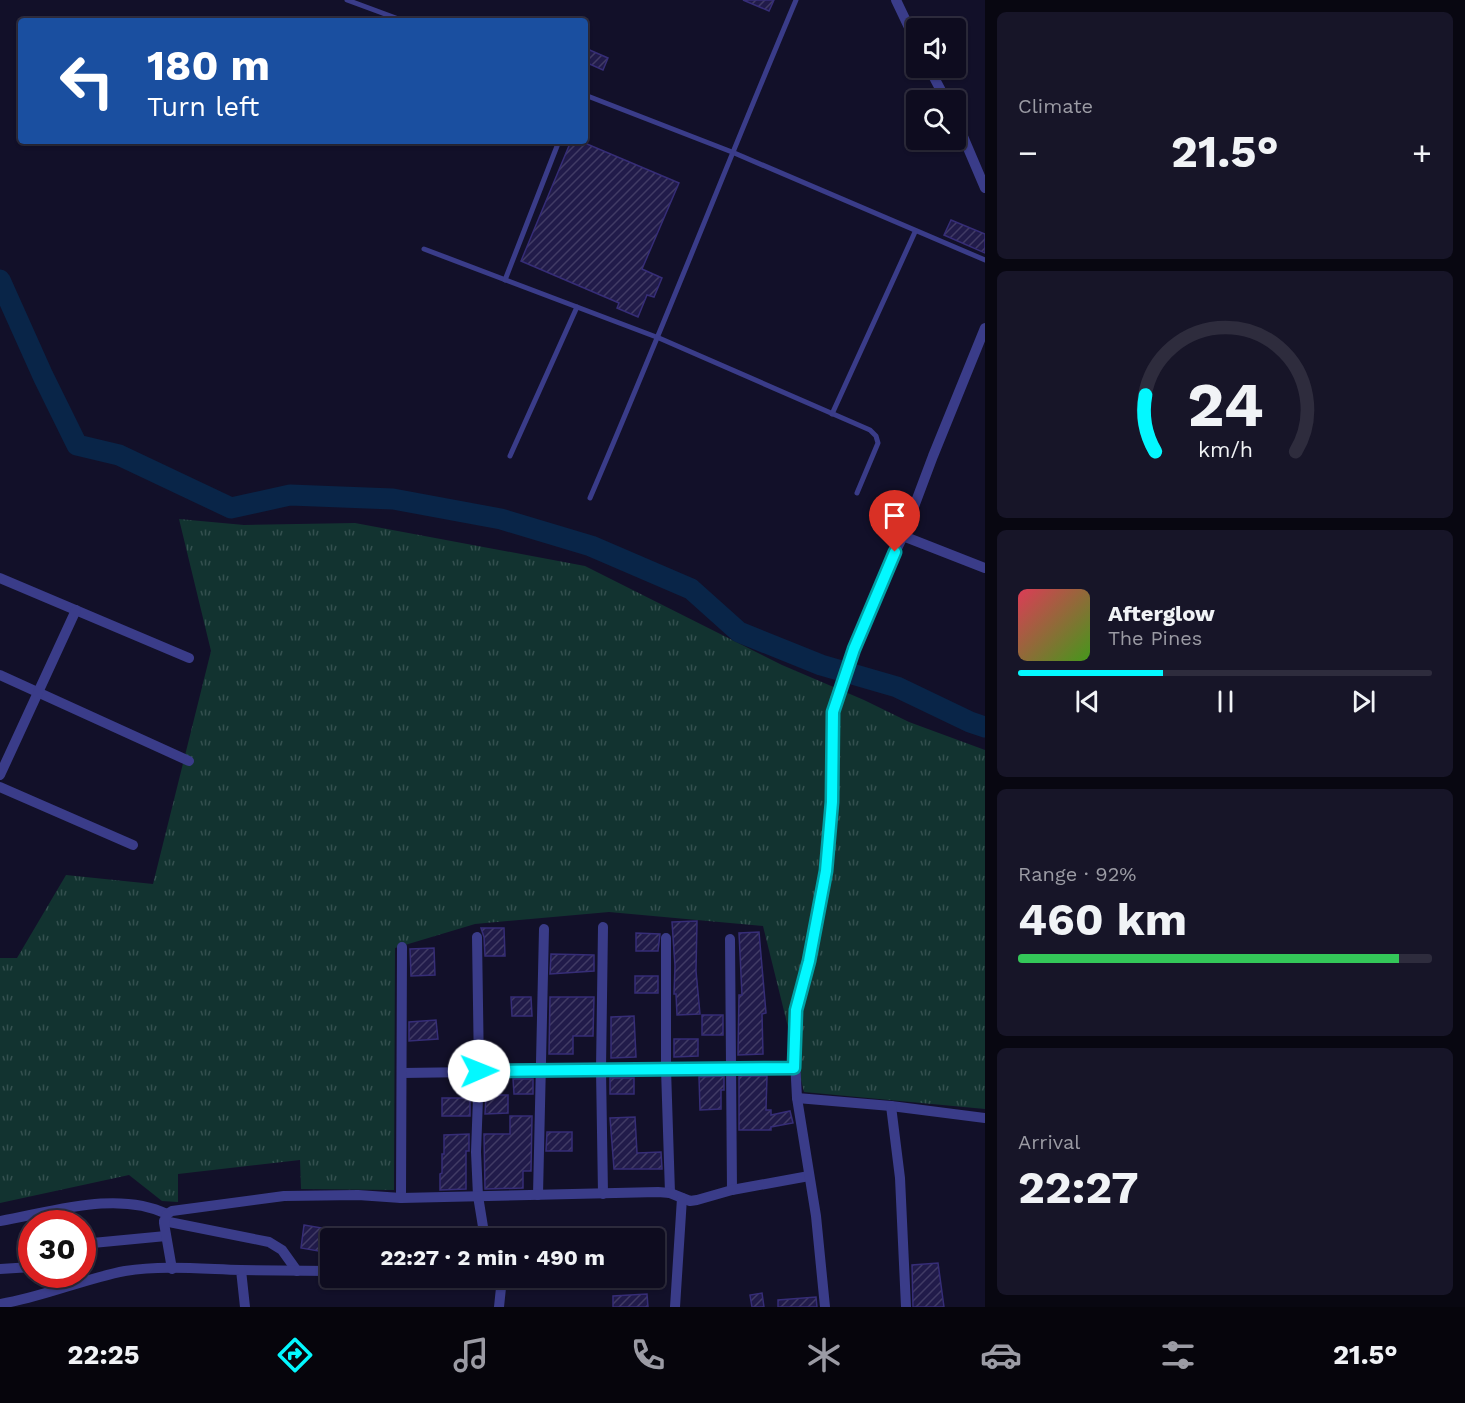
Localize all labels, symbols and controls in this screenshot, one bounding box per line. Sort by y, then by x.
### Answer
map controls [906,18,966,150]
button: sound [906,18,966,78]
text: 180 m [147,41,270,90]
icon: left [48,42,126,120]
button: search [906,90,966,150]
text: Turn left [147,91,259,123]
text: Climate [1018,94,1093,118]
text: 21.5° [1171,125,1279,178]
text: − [1018,133,1038,172]
text: + [1412,133,1432,172]
text: 24 [1187,368,1263,441]
text: km/h [1197,437,1253,462]
pin [869,490,920,552]
icon: arrive [878,499,911,532]
text: Afterglow [1108,601,1215,626]
text: The Pines [1108,626,1202,650]
icon: previous [1071,685,1104,718]
icon: pause [1209,685,1242,718]
icon: next [1347,685,1380,718]
text: Range · 92% [1018,862,1136,886]
text: 460 km [1018,893,1187,946]
position arrow [447,1039,511,1103]
text: Arrival [1018,1130,1080,1154]
text: 22:27 [1018,1161,1139,1214]
speed limit sign: 30 [18,1210,96,1288]
text: 22:27 · 2 min · 490 m [380,1245,605,1270]
icon: directions [274,1334,316,1376]
icon: music [450,1334,492,1376]
icon: phone [627,1334,669,1376]
icon: climate [803,1334,845,1376]
icon: car [980,1334,1022,1376]
icon: filters [1157,1334,1199,1376]
text: 22:25 [67,1339,139,1371]
text: 21.5° [1333,1339,1398,1371]

